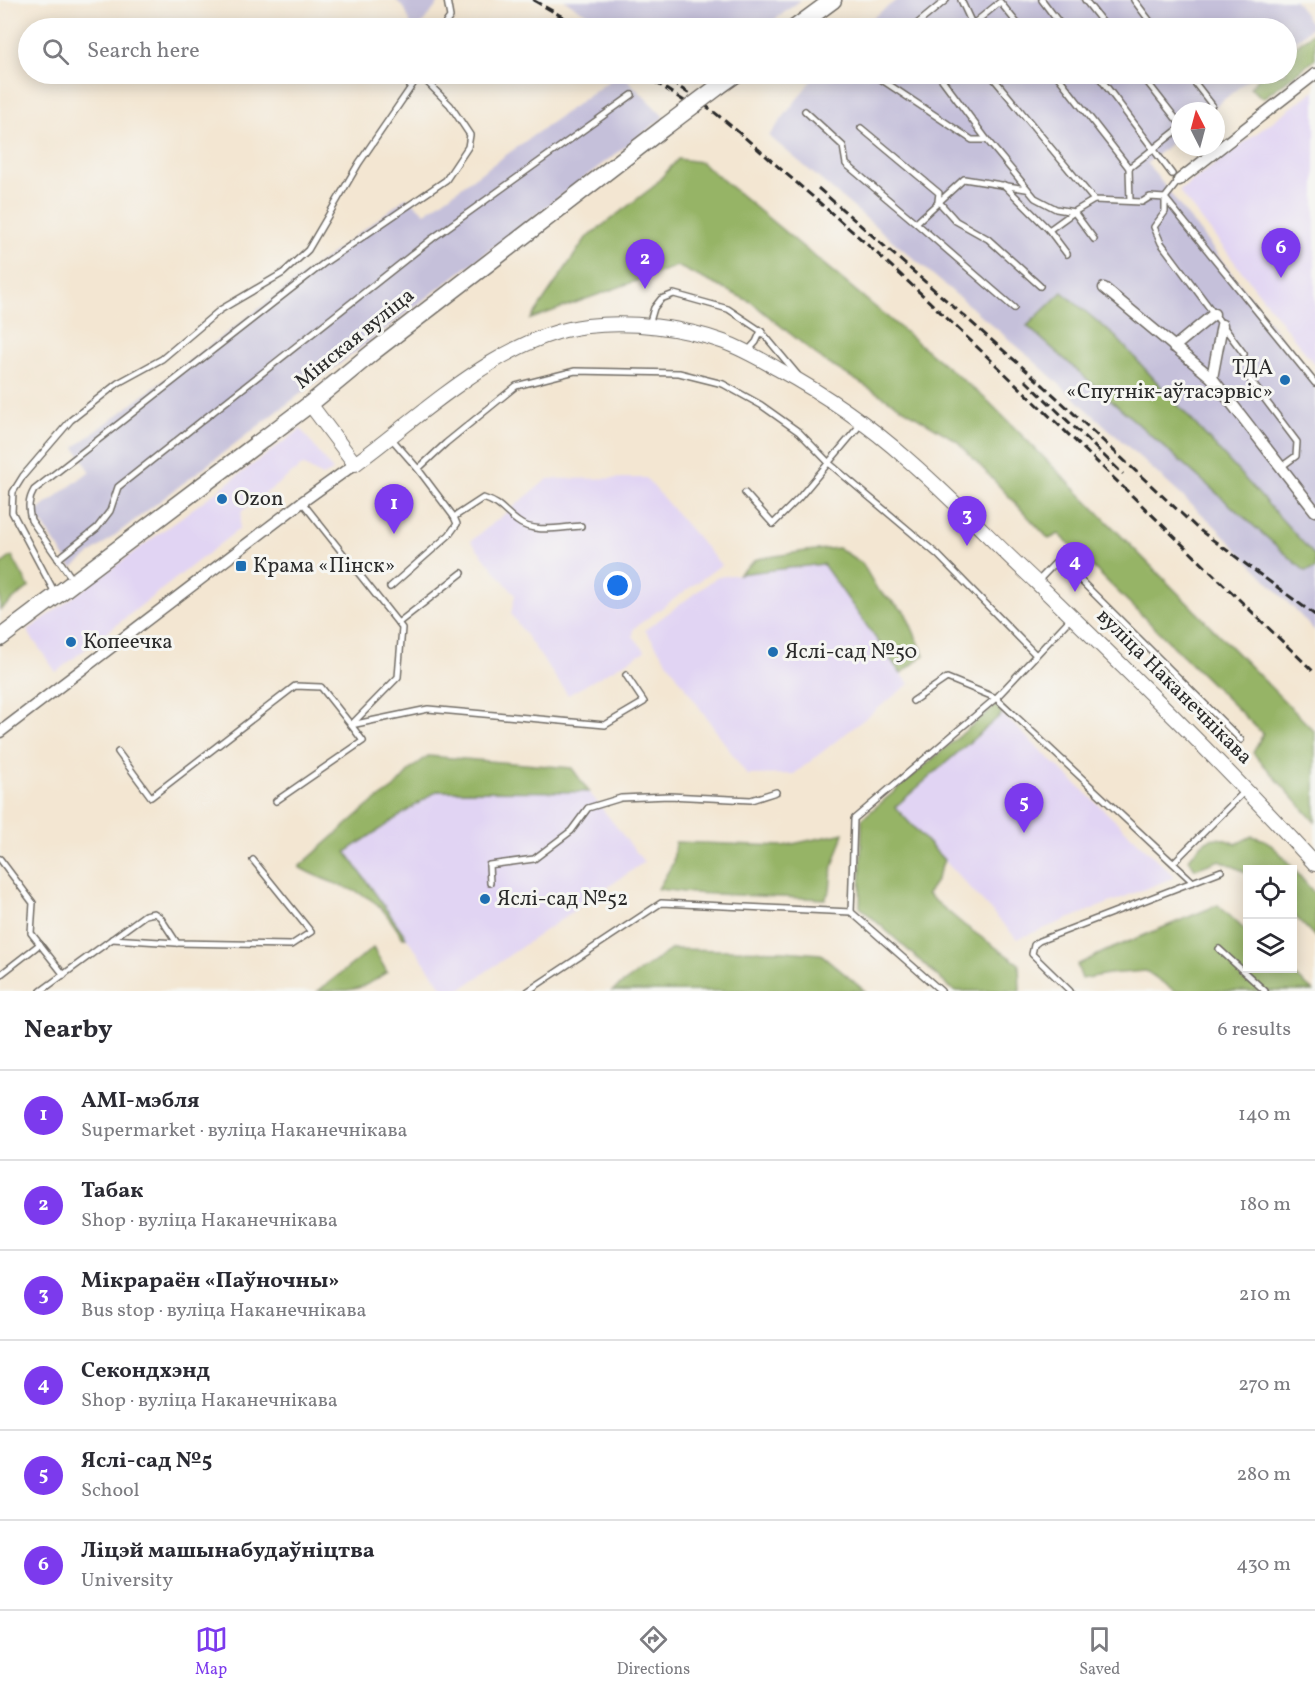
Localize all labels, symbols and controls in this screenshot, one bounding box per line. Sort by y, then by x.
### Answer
search box [18,18,1297,84]
icon: search [39,35,72,68]
text: Search here [87,36,200,67]
north arrow [1171,102,1225,156]
pin: 6 [1262,228,1300,278]
pin: 2 [626,240,664,289]
street label: Мінская вуліца [289,282,421,396]
place label: ТДА «Спутнік-аўтасэрвіс» [1066,354,1273,407]
marker: ТДА «Спутнік-аўтасэрвіс» [1278,373,1292,387]
pin: 1 [374,484,414,534]
place label: Ozon [234,485,284,514]
marker: Ozon [215,492,229,506]
pin: 3 [948,496,986,546]
pin: 4 [1056,542,1094,592]
place label: Крама «Пінск» [253,552,395,581]
marker: Крама «Пінск» [234,559,248,573]
your location [603,571,632,600]
street label: вуліца Наканечнікава [1090,603,1258,771]
place label: Копеечка [83,628,173,657]
marker: Копеечка [64,635,78,649]
place label: Яслі-сад №50 [785,638,917,667]
marker: Яслі-сад №50 [766,645,780,659]
pin: 5 [1004,784,1044,833]
map controls [1243,865,1297,973]
button: locate [1243,865,1297,919]
place label: Яслі-сад №52 [497,885,628,914]
marker: Яслі-сад №52 [478,892,492,906]
button: layers [1243,919,1297,973]
text: Nearby [24,1012,113,1048]
text: 6 results [1218,1016,1291,1044]
text: AMI-мэбля [81,1086,200,1117]
text: 1 [39,1101,48,1129]
text: 140 m [1238,1101,1291,1129]
text: Supermarket · вуліца Наканечнікава [81,1117,408,1145]
text: Табак [81,1176,144,1207]
text: 2 [38,1191,49,1219]
text: 180 m [1239,1191,1291,1219]
text: Shop · вуліца Наканечнікава [81,1207,338,1235]
text: Мікрараён «Паўночны» [81,1266,340,1297]
text: 3 [38,1281,49,1309]
text: 210 m [1239,1281,1291,1309]
text: Bus stop · вуліца Наканечнікава [81,1297,367,1325]
text: Секондхэнд [81,1356,210,1387]
text: 4 [37,1371,50,1399]
text: 270 m [1238,1371,1291,1399]
text: Shop · вуліца Наканечнікава [81,1387,338,1415]
text: Яслі-сад №5 [81,1446,212,1477]
text: 5 [39,1461,48,1489]
text: 280 m [1236,1461,1291,1489]
text: School [81,1477,139,1505]
text: Ліцэй машынабудаўніцтва [81,1536,375,1567]
text: 6 [38,1551,49,1579]
text: 430 m [1236,1551,1291,1579]
text: University [81,1567,173,1595]
tab: Map [195,1623,228,1681]
tab: Directions [617,1623,690,1681]
tab: Saved [1079,1623,1120,1681]

